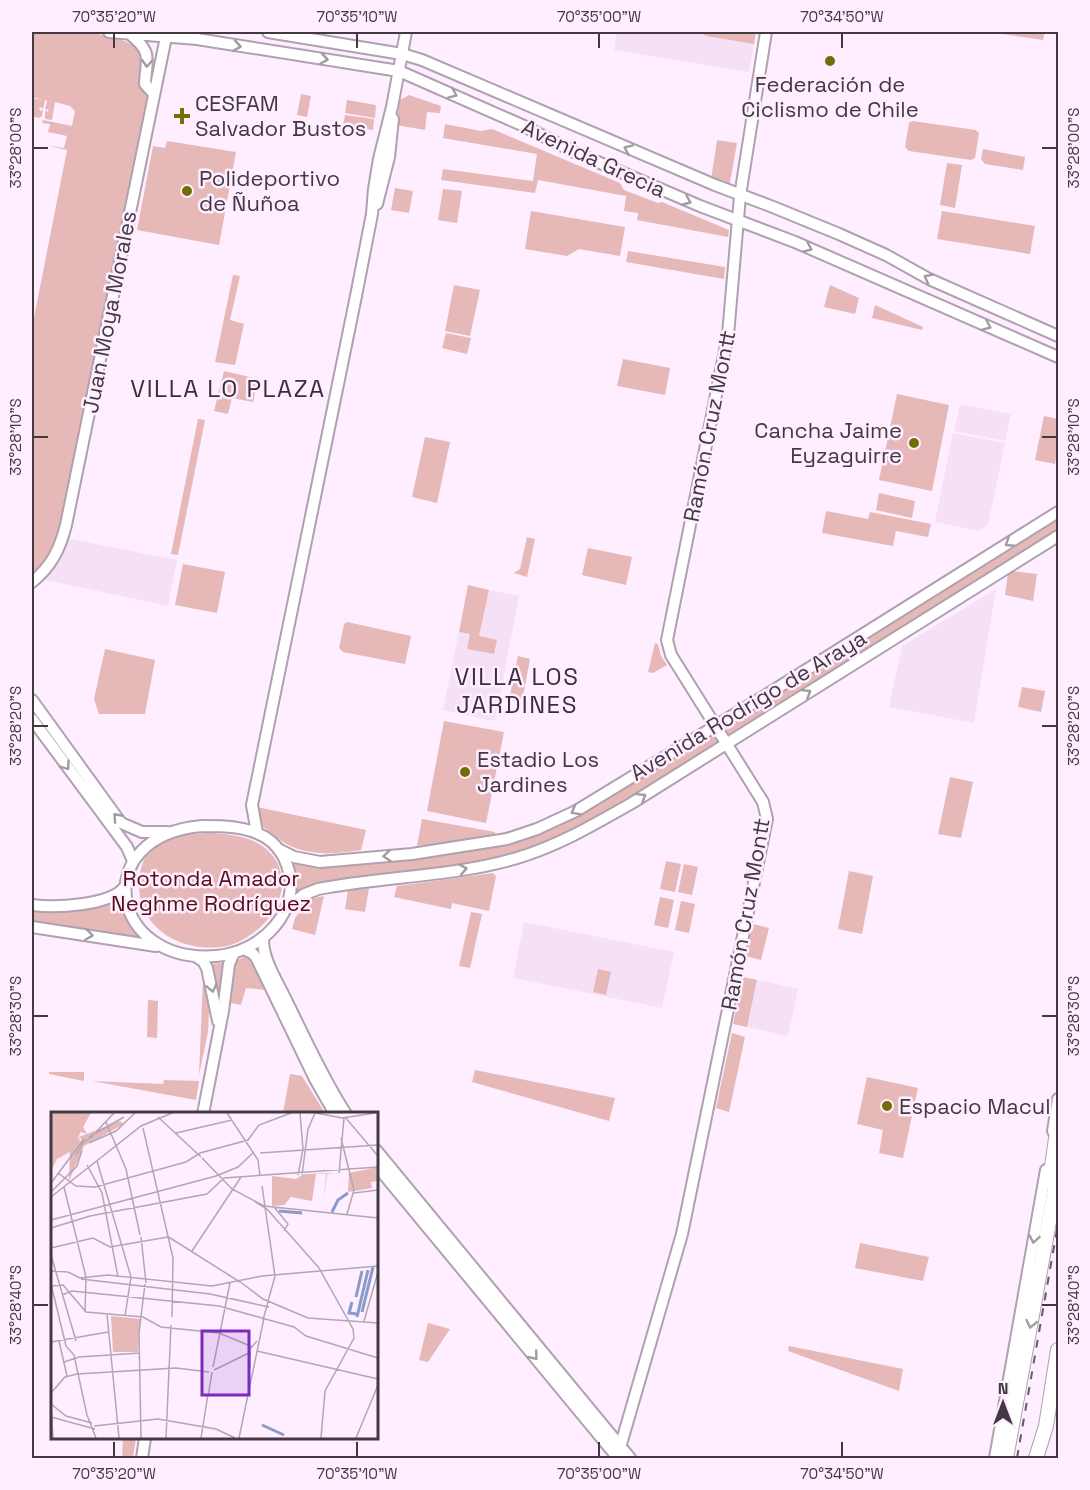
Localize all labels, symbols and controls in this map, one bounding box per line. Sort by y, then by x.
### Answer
text: 70°35'20"W [72,7,156,26]
text: 70°35'10"W [317,7,397,26]
text: 70°35'00"W [557,7,641,26]
text: 70°34'50"W [800,7,884,26]
one-way arrow [232,39,241,51]
one-way arrow [319,52,329,64]
marker: Federación de Ciclismo de Chile [823,54,837,68]
one-way arrow [140,59,153,68]
place label: Federación de Ciclismo de Chile [741,70,919,123]
one-way arrow [446,87,457,99]
place label: CESFAM Salvador Bustos [195,89,366,142]
marker: CESFAM Salvador Bustos [173,107,191,125]
text: 33°28'00"S [6,108,25,188]
text: 33°28'00"S [1064,108,1083,188]
street label: Avenida Grecia [517,112,671,204]
one-way arrow [623,144,634,156]
place label: Polideportivo de Ñuñoa [199,164,340,217]
marker: Polideportivo de Ñuñoa [180,184,194,198]
one-way arrow [681,193,692,205]
street label: Juan Moya Morales [76,209,142,415]
one-way arrow [802,241,813,253]
one-way arrow [924,274,935,286]
one-way arrow [980,319,991,331]
street label: Ramón Cruz Montt [677,328,741,524]
district label: VILLA LO PLAZA [130,373,326,404]
text: 33°28'10"S [6,398,25,476]
text: 33°28'10"S [1064,398,1083,476]
place label: Cancha Jaime Eyzaguirre [754,416,902,469]
marker: Cancha Jaime Eyzaguirre [907,436,921,450]
one-way arrow [1005,536,1016,547]
street label: Avenida Rodrigo de Araya [625,623,872,787]
district label: VILLA LOS JARDINES [455,661,579,720]
text: 33°28'20"S [6,686,25,766]
text: 33°28'20"S [1064,686,1083,766]
one-way arrow [801,688,811,700]
place label: Estadio Los Jardines [477,745,599,798]
one-way arrow [59,760,70,771]
marker: Estadio Los Jardines [458,765,472,779]
one-way arrow [635,793,646,804]
one-way arrow [571,804,581,815]
one-way arrow [113,813,124,824]
street label: Ramón Cruz Montt [714,816,776,1012]
one-way arrow [383,849,392,862]
park label: Rotonda Amador Neghme Rodríguez [111,864,311,917]
one-way arrow [458,864,467,876]
one-way arrow [85,929,94,941]
text: 33°28'30"S [6,976,25,1056]
text: 33°28'30"S [1064,976,1083,1056]
one-way arrow [204,983,217,993]
place label: Espacio Macul [899,1092,1051,1120]
marker: Espacio Macul [880,1099,894,1113]
inset map [51,1112,378,1439]
one-way arrow [1028,1235,1040,1244]
text: 33°28'40"S [6,1265,25,1345]
text: 33°28'40"S [1064,1265,1083,1345]
one-way arrow [1025,1319,1038,1329]
one-way arrow [526,1349,537,1360]
north arrow [973,1373,1033,1433]
text: N [998,1378,1008,1399]
text: 70°35'20"W [72,1464,156,1483]
text: 70°35'10"W [317,1464,397,1483]
text: 70°35'00"W [557,1464,641,1483]
text: 70°34'50"W [800,1464,884,1483]

